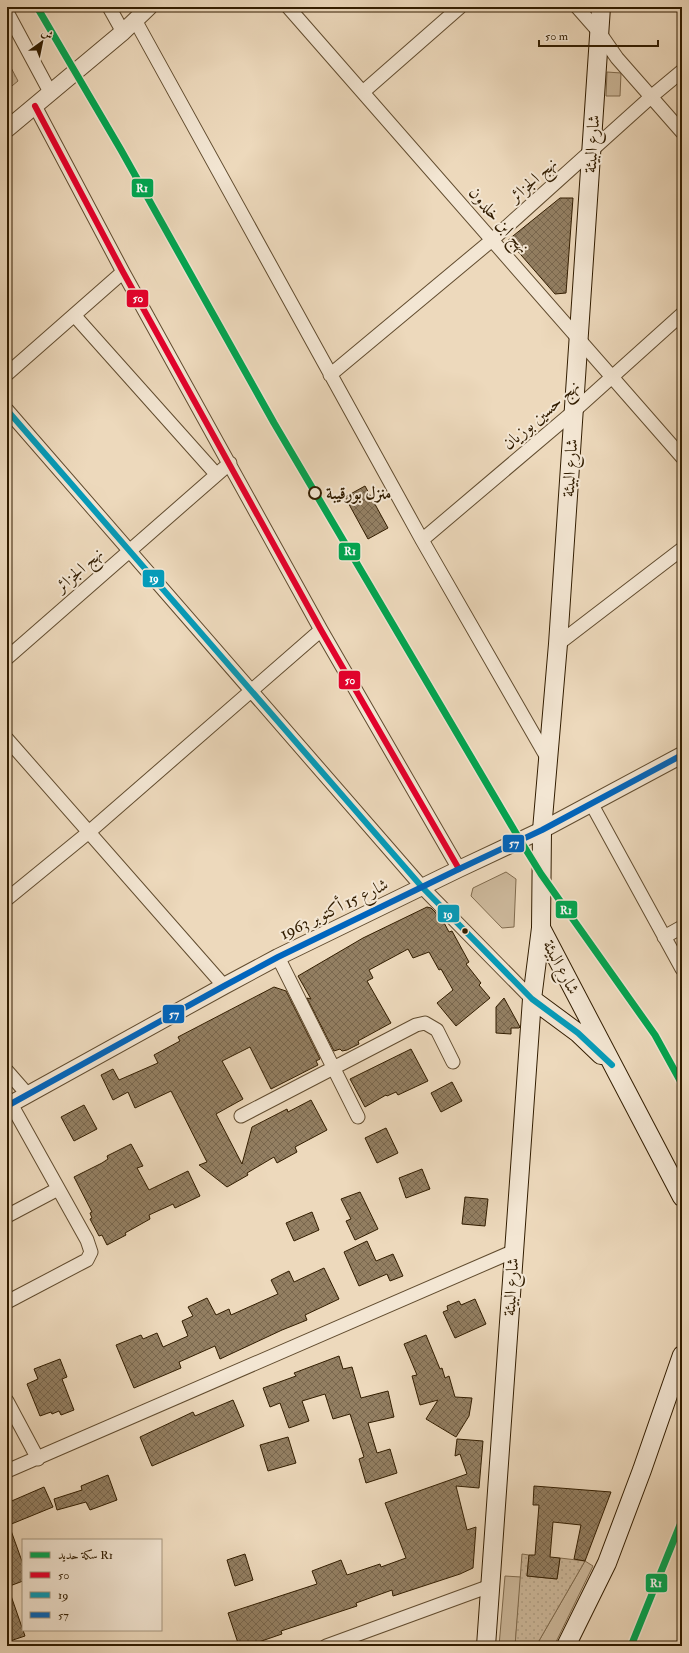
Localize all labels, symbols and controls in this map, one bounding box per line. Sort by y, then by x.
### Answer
north arrow [22,22,62,62]
scale bar [539,22,658,48]
text: ش [39,26,55,43]
text: 50 m [545,29,569,44]
street label: شارع البيئة [579,114,608,174]
street label: نهج الجزائر [503,153,565,212]
line badge: R1 [131,178,154,198]
text: R1 [136,182,148,195]
street label: نهج ابن خلدون [460,182,534,261]
line badge: 50 [126,289,149,308]
text: 50 [133,292,144,305]
street label: نهج حسين بوزيان [498,376,587,458]
street label: شارع البيئة [557,438,586,498]
place label: منزل بورقيبة [326,483,391,504]
marker: منزل بورقيبة [308,486,322,500]
line badge: R1 [338,542,361,561]
street label: نهج الجزائر [49,543,111,602]
text: R1 [344,545,356,558]
line badge: 19 [142,569,165,588]
text: 19 [149,572,159,585]
line badge: 50 [338,670,361,690]
text: 50 [345,674,356,687]
line badge: 57 [502,834,525,853]
text: 57 [509,837,520,850]
street label: شارع 15 أكتوبر 1963 [275,872,393,947]
line badge: R1 [555,900,578,919]
line badge: 19 [437,904,460,923]
text: R1 [560,904,572,917]
text: 19 [443,908,453,921]
unlabelled marker [460,926,470,936]
street label: شارع البيئة [535,936,584,999]
line badge: 57 [162,1004,185,1024]
text: 57 [169,1008,180,1021]
street label: شارع البيئة [498,1257,527,1317]
legend [22,1539,162,1631]
text: سكة حديد R1 [58,1548,113,1563]
text: 50 [58,1568,69,1583]
line badge: R1 [645,1573,668,1593]
text: R1 [650,1577,662,1590]
text: 19 [58,1588,68,1603]
text: 57 [58,1608,69,1623]

